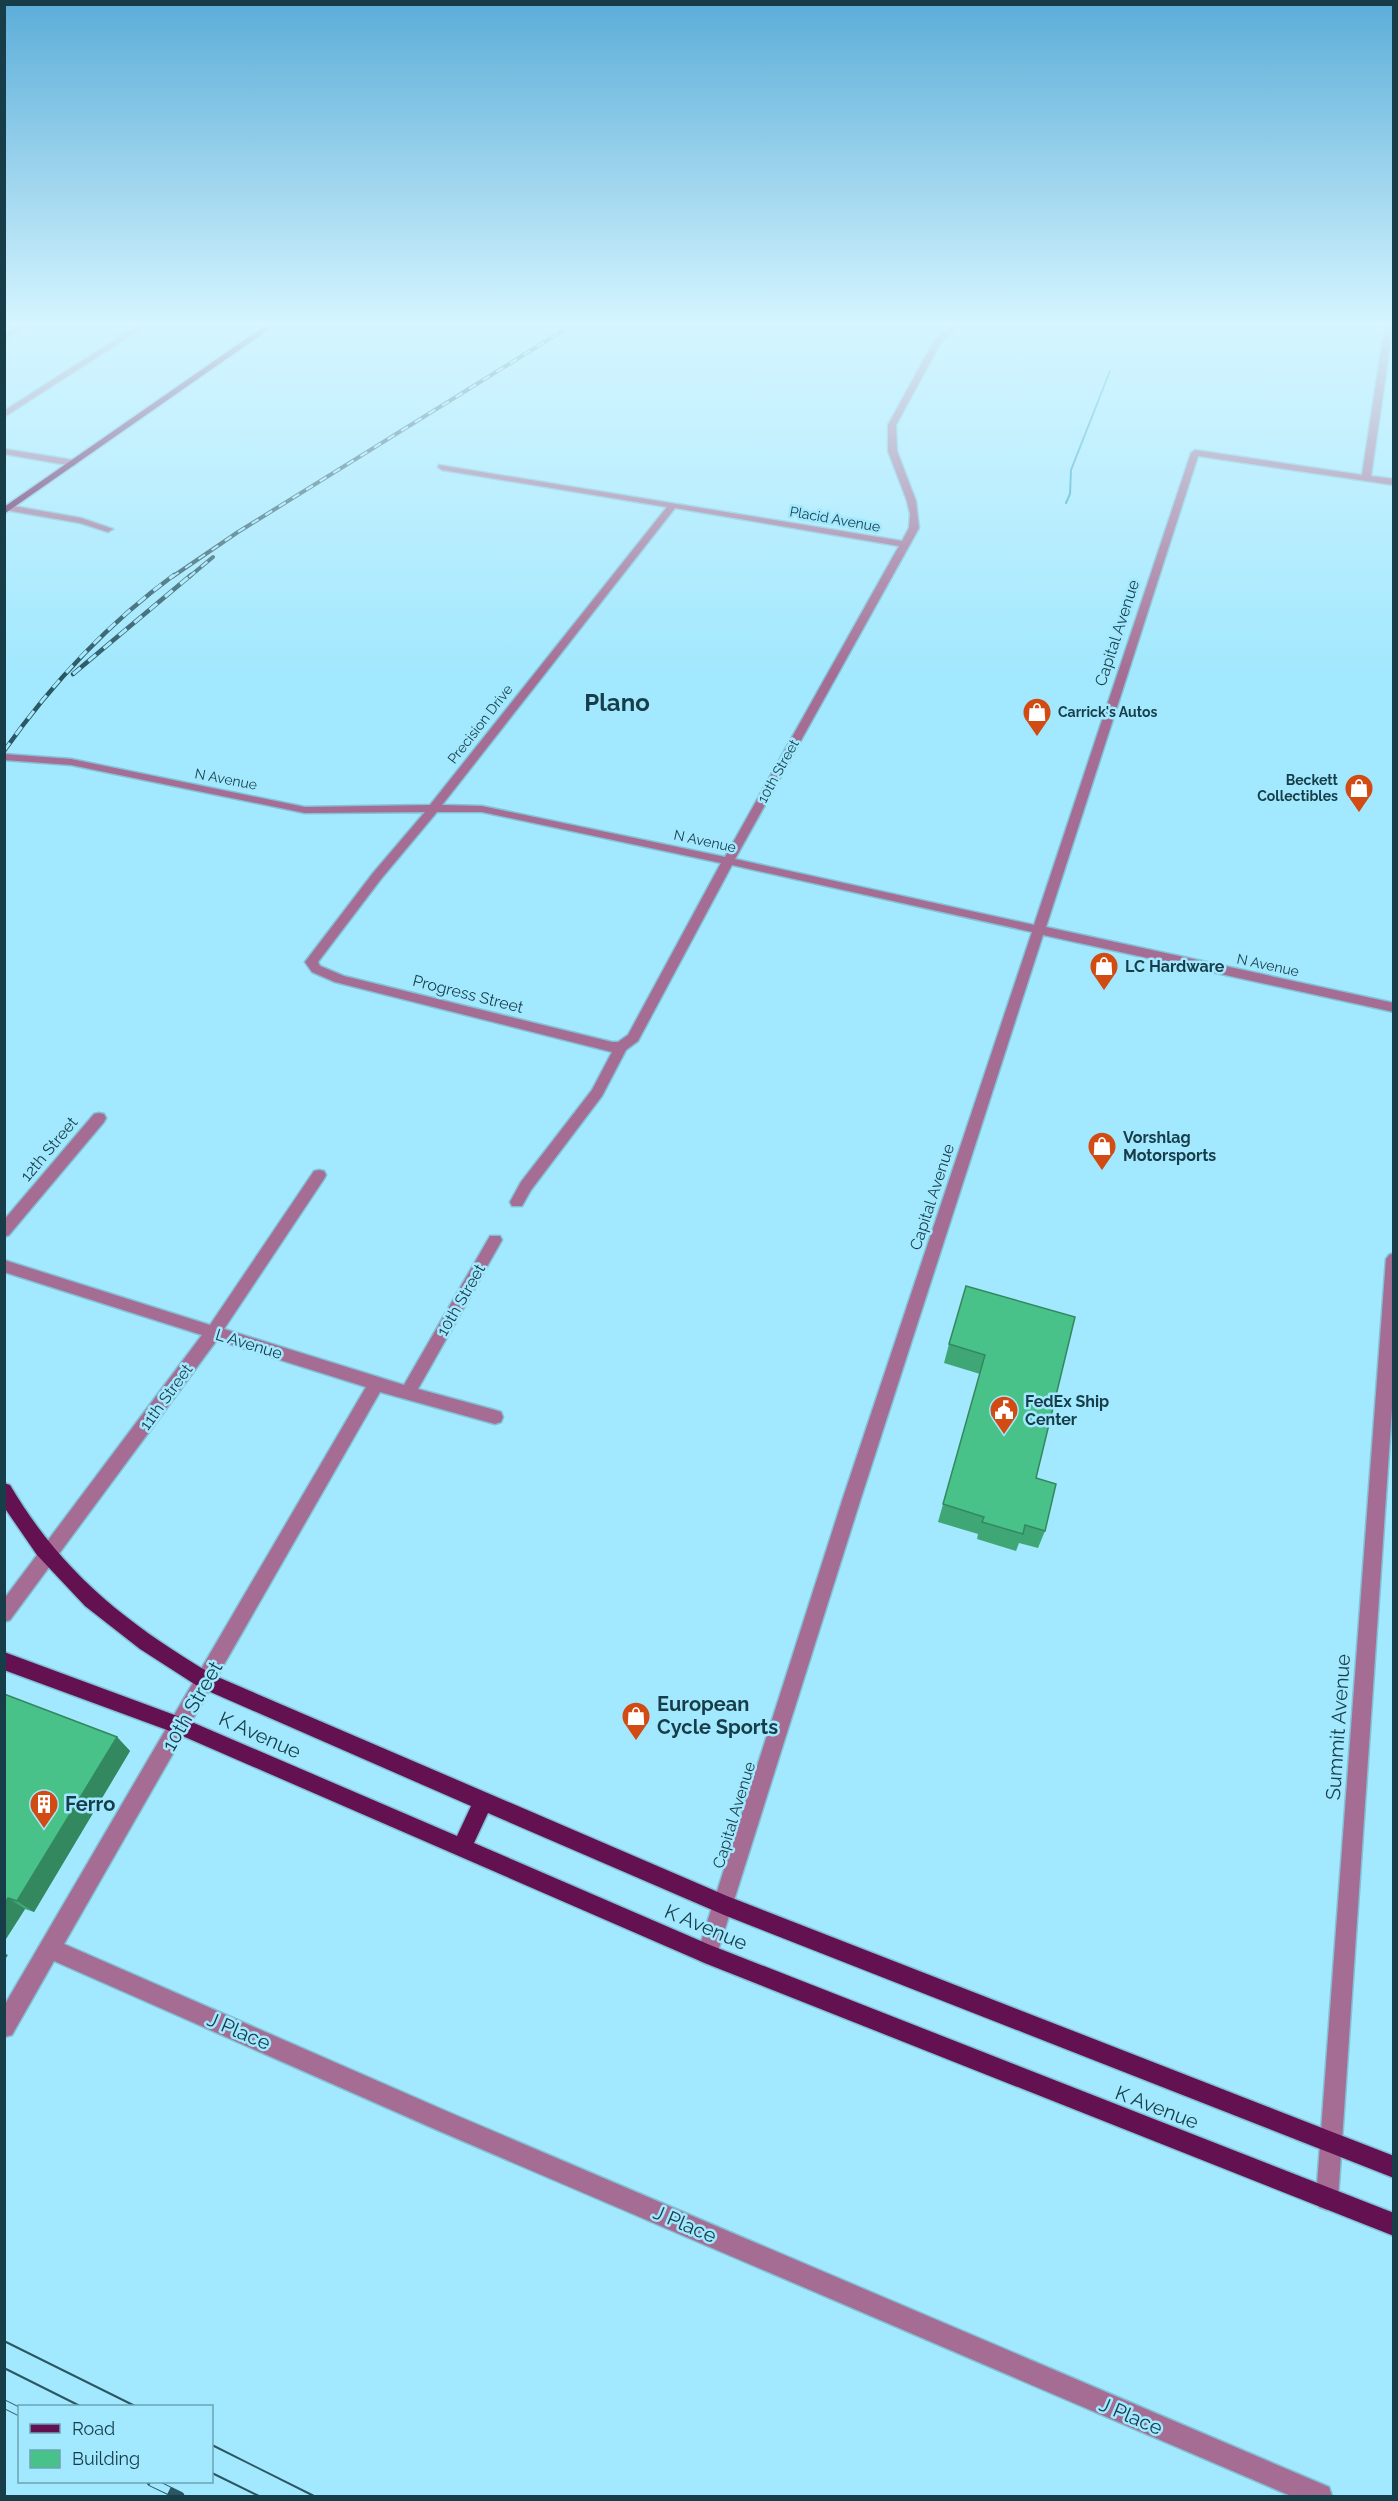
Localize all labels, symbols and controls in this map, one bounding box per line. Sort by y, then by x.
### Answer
street label: Placid Avenue [788,503,882,535]
street label: Capital Avenue [1091,577,1143,689]
street label: Precision Drive [444,681,516,767]
district label: Plano [584,688,650,717]
shop icon: Carrick's Autos [1021,696,1053,738]
place label: Carrick's Autos [1058,704,1157,720]
street label: 10th Street [754,736,802,805]
street label: N Avenue [194,765,258,793]
place label: Beckett Collectibles [1257,772,1339,804]
shop icon: Beckett Collectibles [1343,772,1375,814]
street label: N Avenue [672,827,738,855]
shop icon: LC Hardware [1088,950,1120,992]
street label: N Avenue [1235,951,1301,979]
place label: LC Hardware [1125,957,1225,976]
street label: Progress Street [411,971,526,1017]
street label: 12th Street [17,1112,82,1185]
place label: Vorshlag Motorsports [1123,1128,1216,1165]
shop icon: Vorshlag Motorsports [1086,1130,1118,1172]
street label: Capital Avenue [906,1141,958,1253]
street label: 10th Street [433,1260,489,1339]
street label: L Avenue [213,1325,285,1363]
street label: 11th Street [136,1360,197,1434]
place label: FedEx Ship Center [1025,1392,1109,1429]
public building icon: FedEx Ship Center [988,1394,1020,1436]
street label: Summit Avenue [1321,1653,1355,1801]
street label: 10th Street [157,1657,227,1755]
place label: European Cycle Sports [657,1692,778,1739]
shop icon: European Cycle Sports [620,1700,652,1742]
street label: K Avenue [215,1706,305,1764]
street label: Capital Avenue [709,1759,759,1871]
building icon: Ferro [28,1788,60,1830]
place label: Ferro [65,1792,115,1816]
street label: K Avenue [661,1899,751,1955]
street label: J Place [204,2007,274,2055]
street label: K Avenue [1112,2080,1202,2134]
street label: J Place [650,2200,720,2248]
street label: J Place [1096,2392,1166,2440]
legend [18,2405,213,2483]
text: Road [72,2418,115,2439]
text: Building [72,2448,140,2469]

